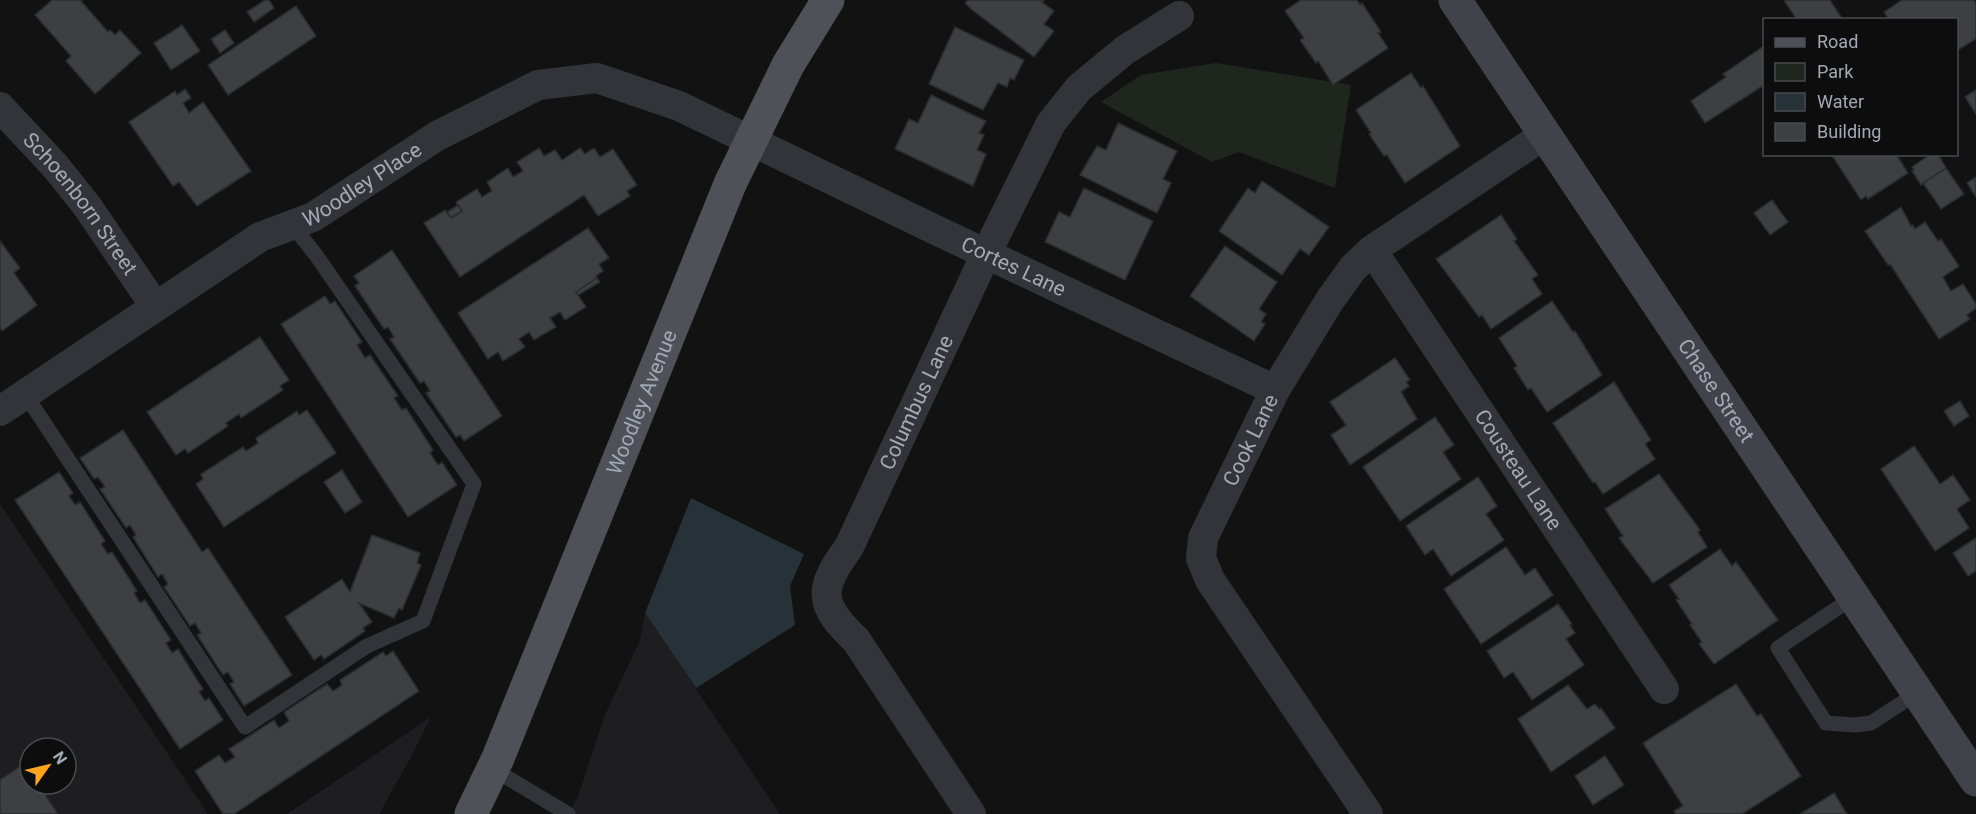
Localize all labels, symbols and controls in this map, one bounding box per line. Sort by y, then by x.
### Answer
legend [1763,18,1958,156]
text: Road [1817,31,1858,52]
text: Park [1817,61,1854,82]
text: Water [1817,91,1864,112]
text: Building [1817,121,1881,142]
street label: Schoenborn Street [18,128,142,279]
street label: Woodley Place [299,137,426,232]
street label: Cortes Lane [957,232,1070,302]
street label: Woodley Avenue [602,326,682,478]
street label: Columbus Lane [875,331,958,474]
street label: Chase Street [1673,335,1759,447]
street label: Cook Lane [1218,390,1283,490]
street label: Cousteau Lane [1469,405,1567,535]
north arrow [18,736,78,796]
text: N [49,748,71,768]

